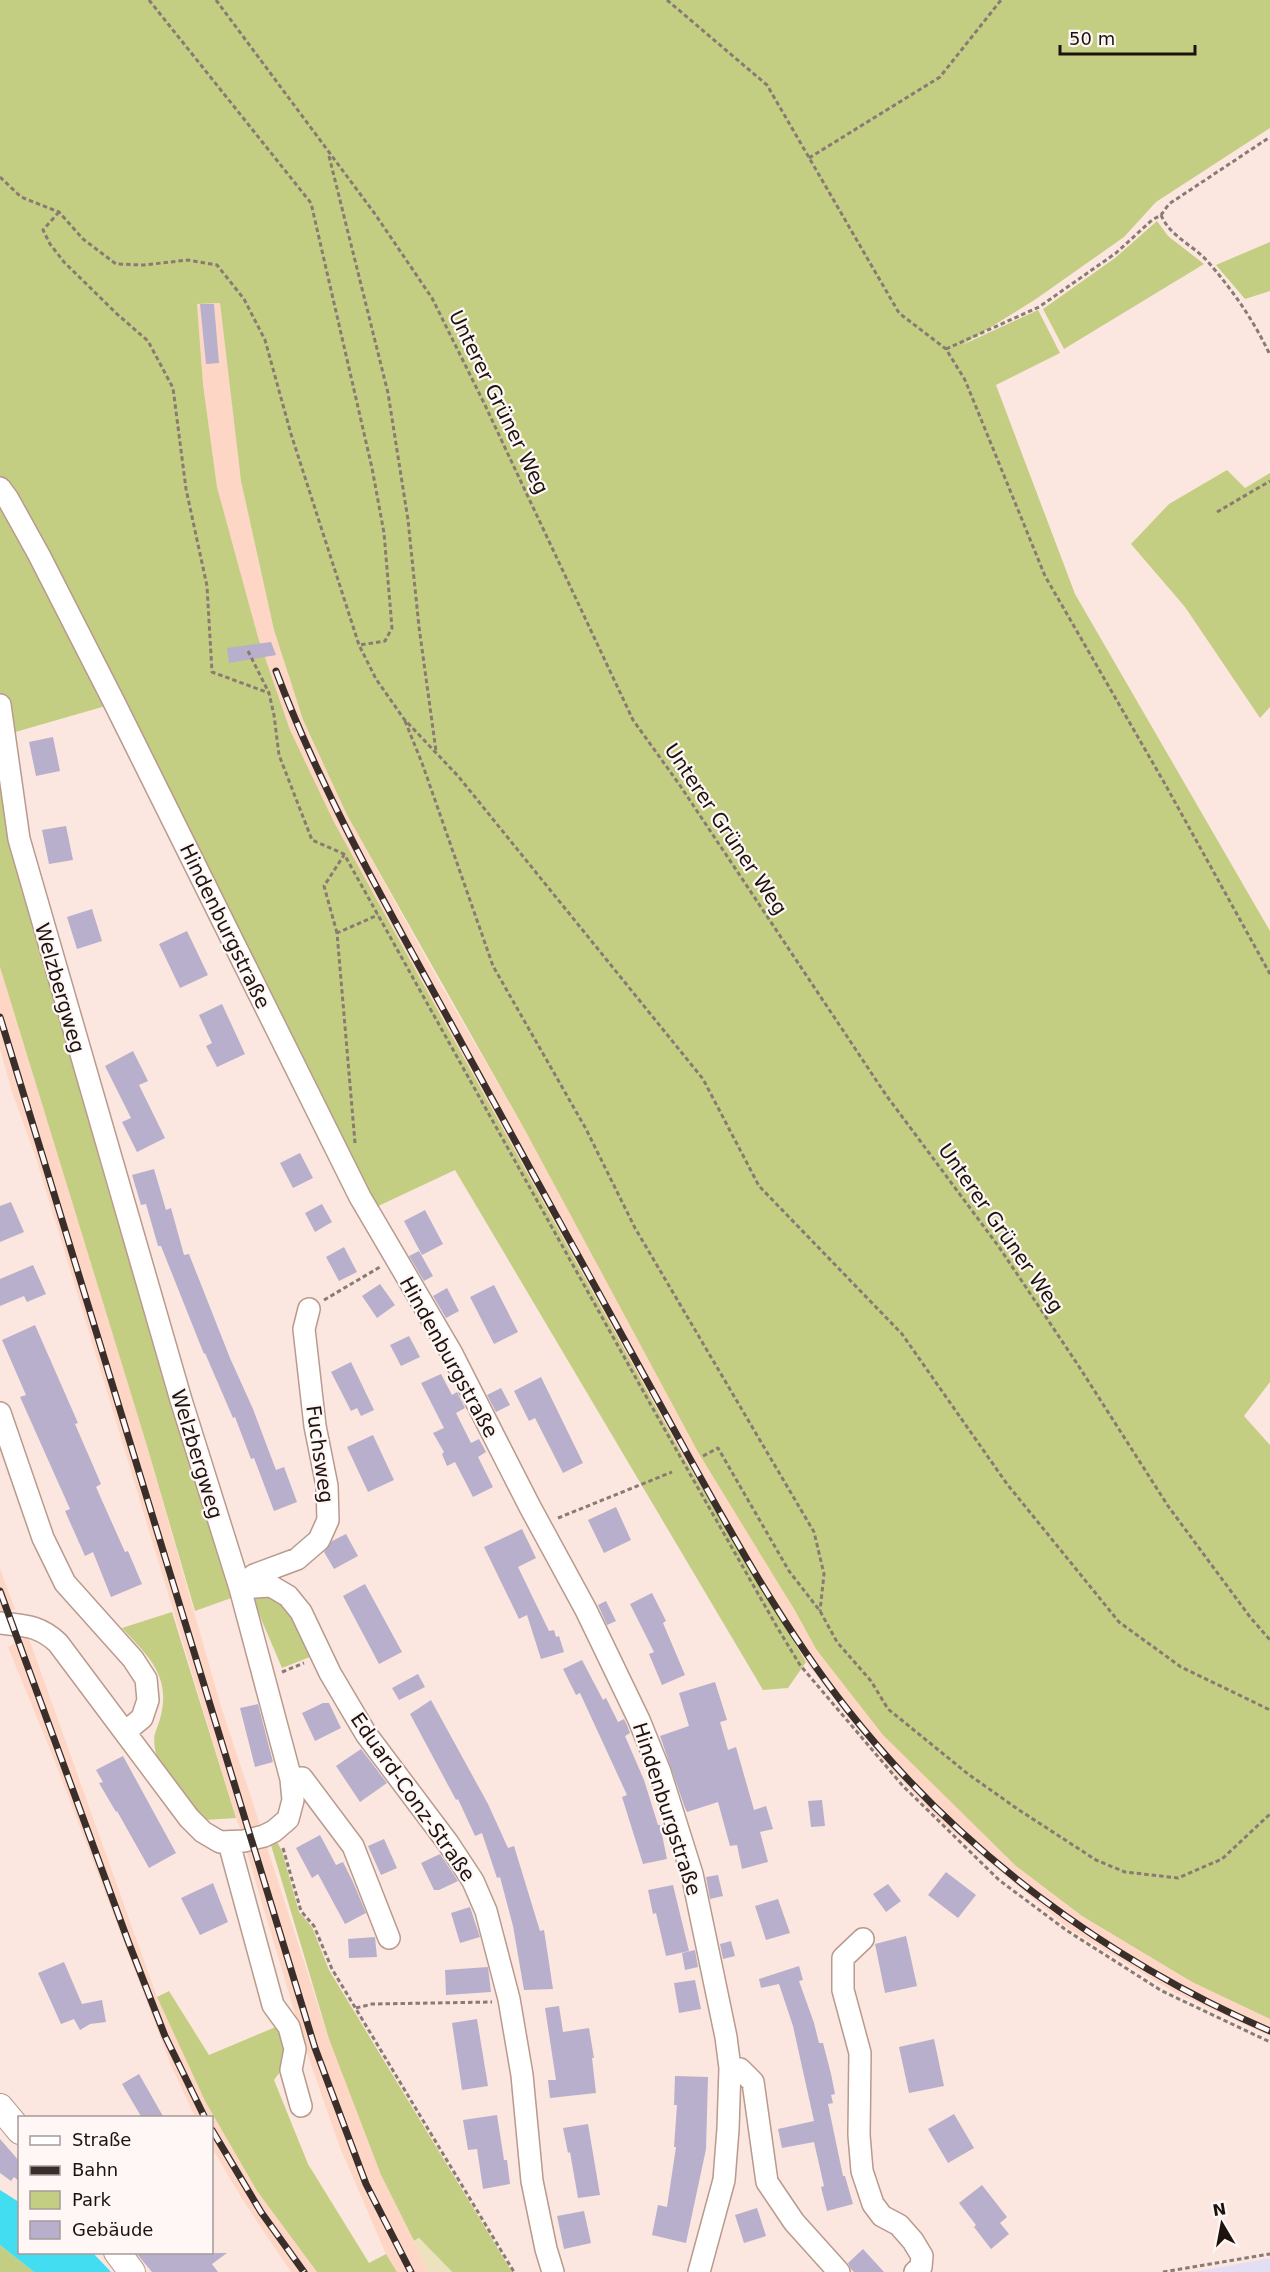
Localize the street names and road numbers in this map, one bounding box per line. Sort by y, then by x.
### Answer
street label: Unterer Grüner Weg [444,306,554,498]
street label: Unterer Grüner Weg [660,739,792,919]
street label: Hindenburgstraße [175,840,275,1012]
street label: Welzbergweg [30,920,90,1056]
street label: Unterer Grüner Weg [933,1139,1069,1317]
street label: Hindenburgstraße [395,1272,503,1442]
street label: Welzbergweg [166,1386,228,1522]
street label: Fuchsweg [301,1404,339,1504]
street label: Eduard-Conz-Straße [346,1708,480,1886]
street label: Hindenburgstraße [628,1719,706,1899]

